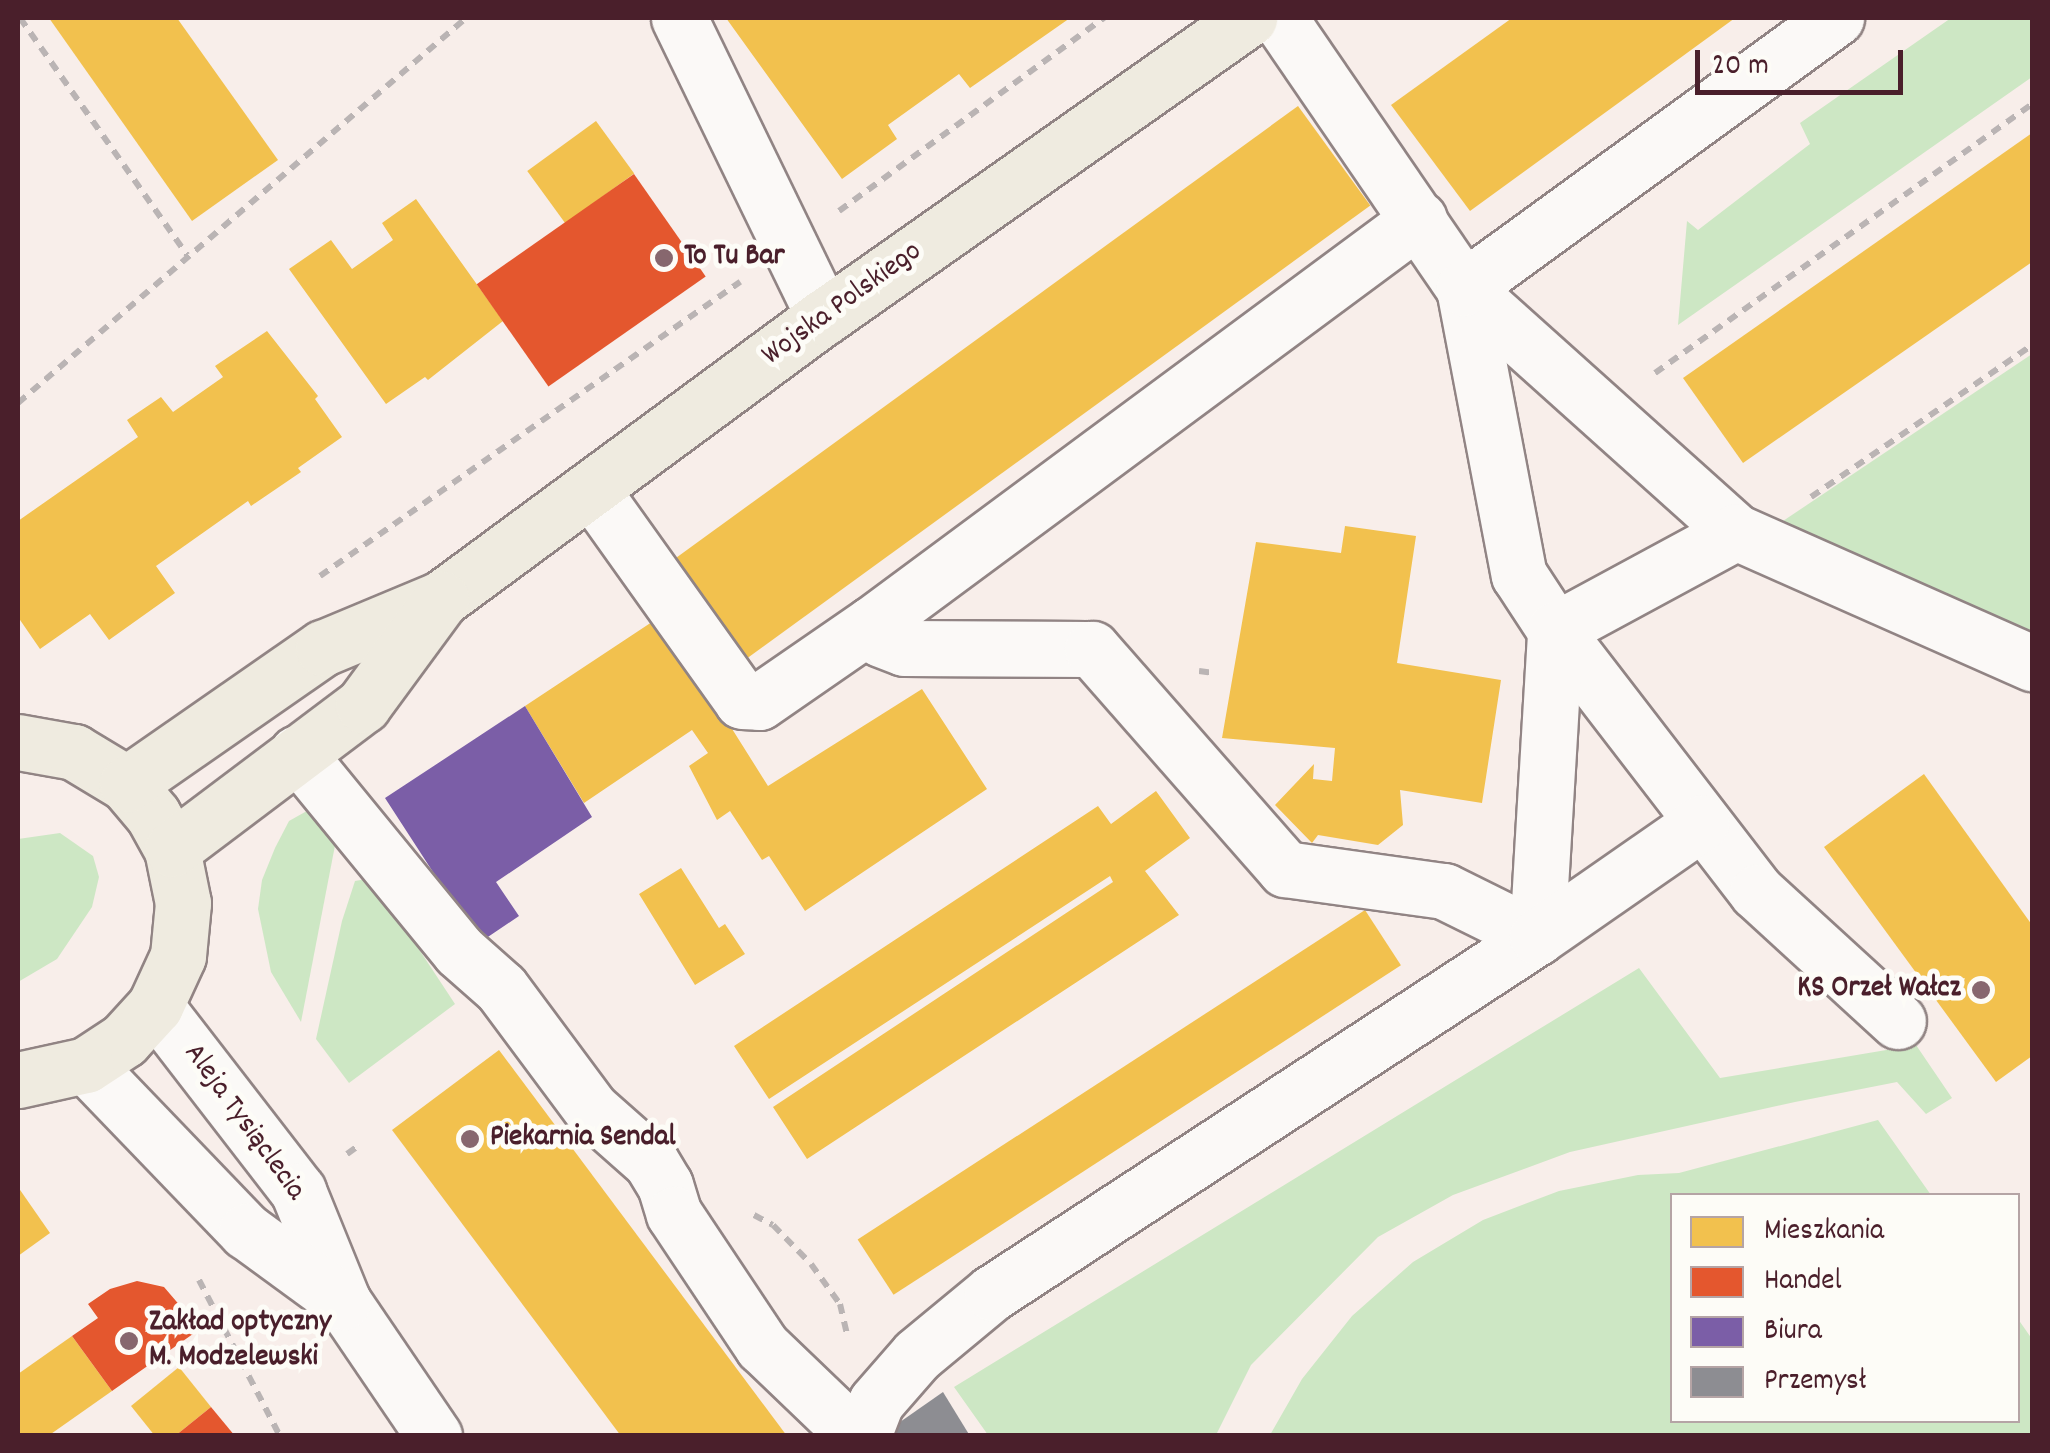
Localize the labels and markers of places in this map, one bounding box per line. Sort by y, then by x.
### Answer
place label: To Tu Bar [684,240,785,276]
marker: To Tu Bar [653,247,675,269]
place label: KS Orzeł Wałcz [1797,972,1961,1008]
marker: KS Orzeł Wałcz [1970,979,1992,1001]
place label: Piekarnia Sendal [490,1121,676,1157]
marker: Piekarnia Sendal [459,1128,481,1150]
place label: Zakład optyczny M. Modzelewski [149,1306,331,1376]
marker: Zakład optyczny M. Modzelewski [118,1330,140,1352]

